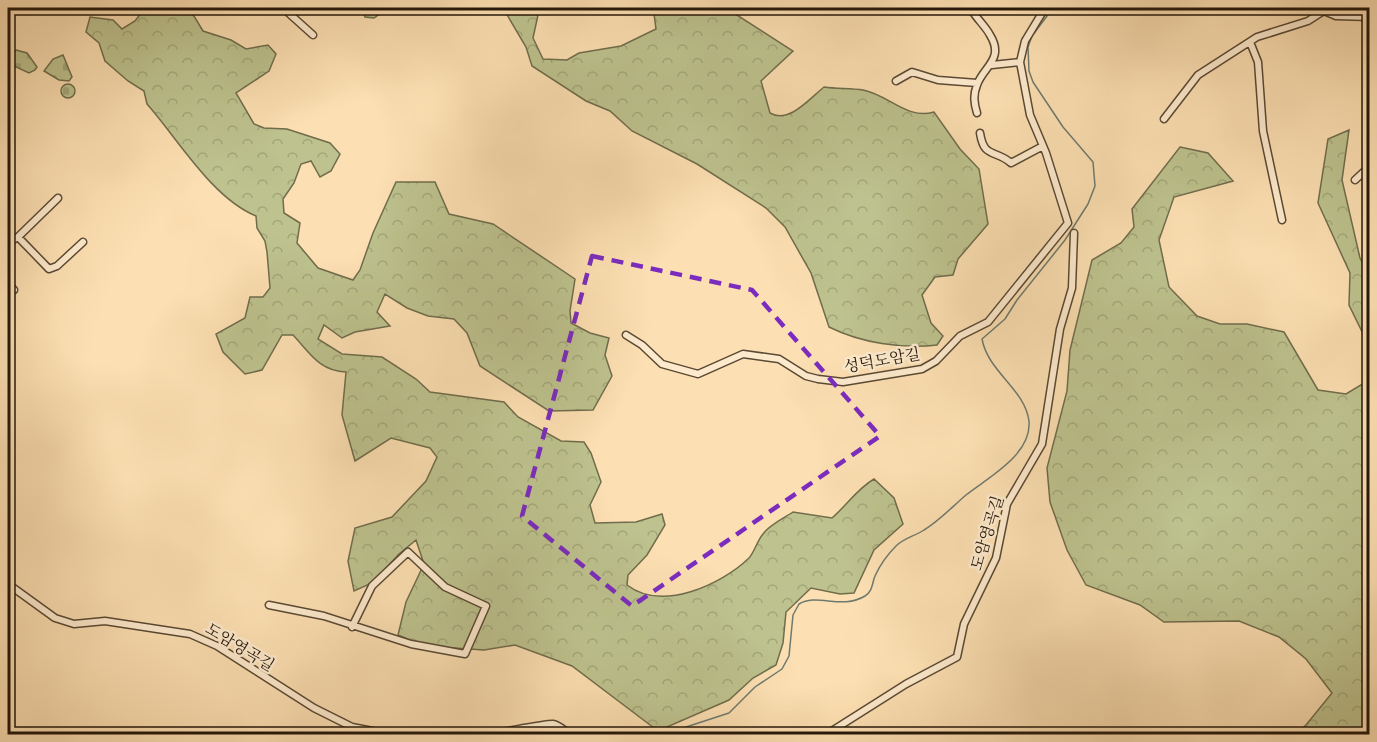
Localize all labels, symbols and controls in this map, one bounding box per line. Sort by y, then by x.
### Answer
street label: 성덕도암길 [842,344,922,376]
street label: 도암영곡길 [967,493,1007,573]
street label: 도암영곡길 [202,619,278,675]

